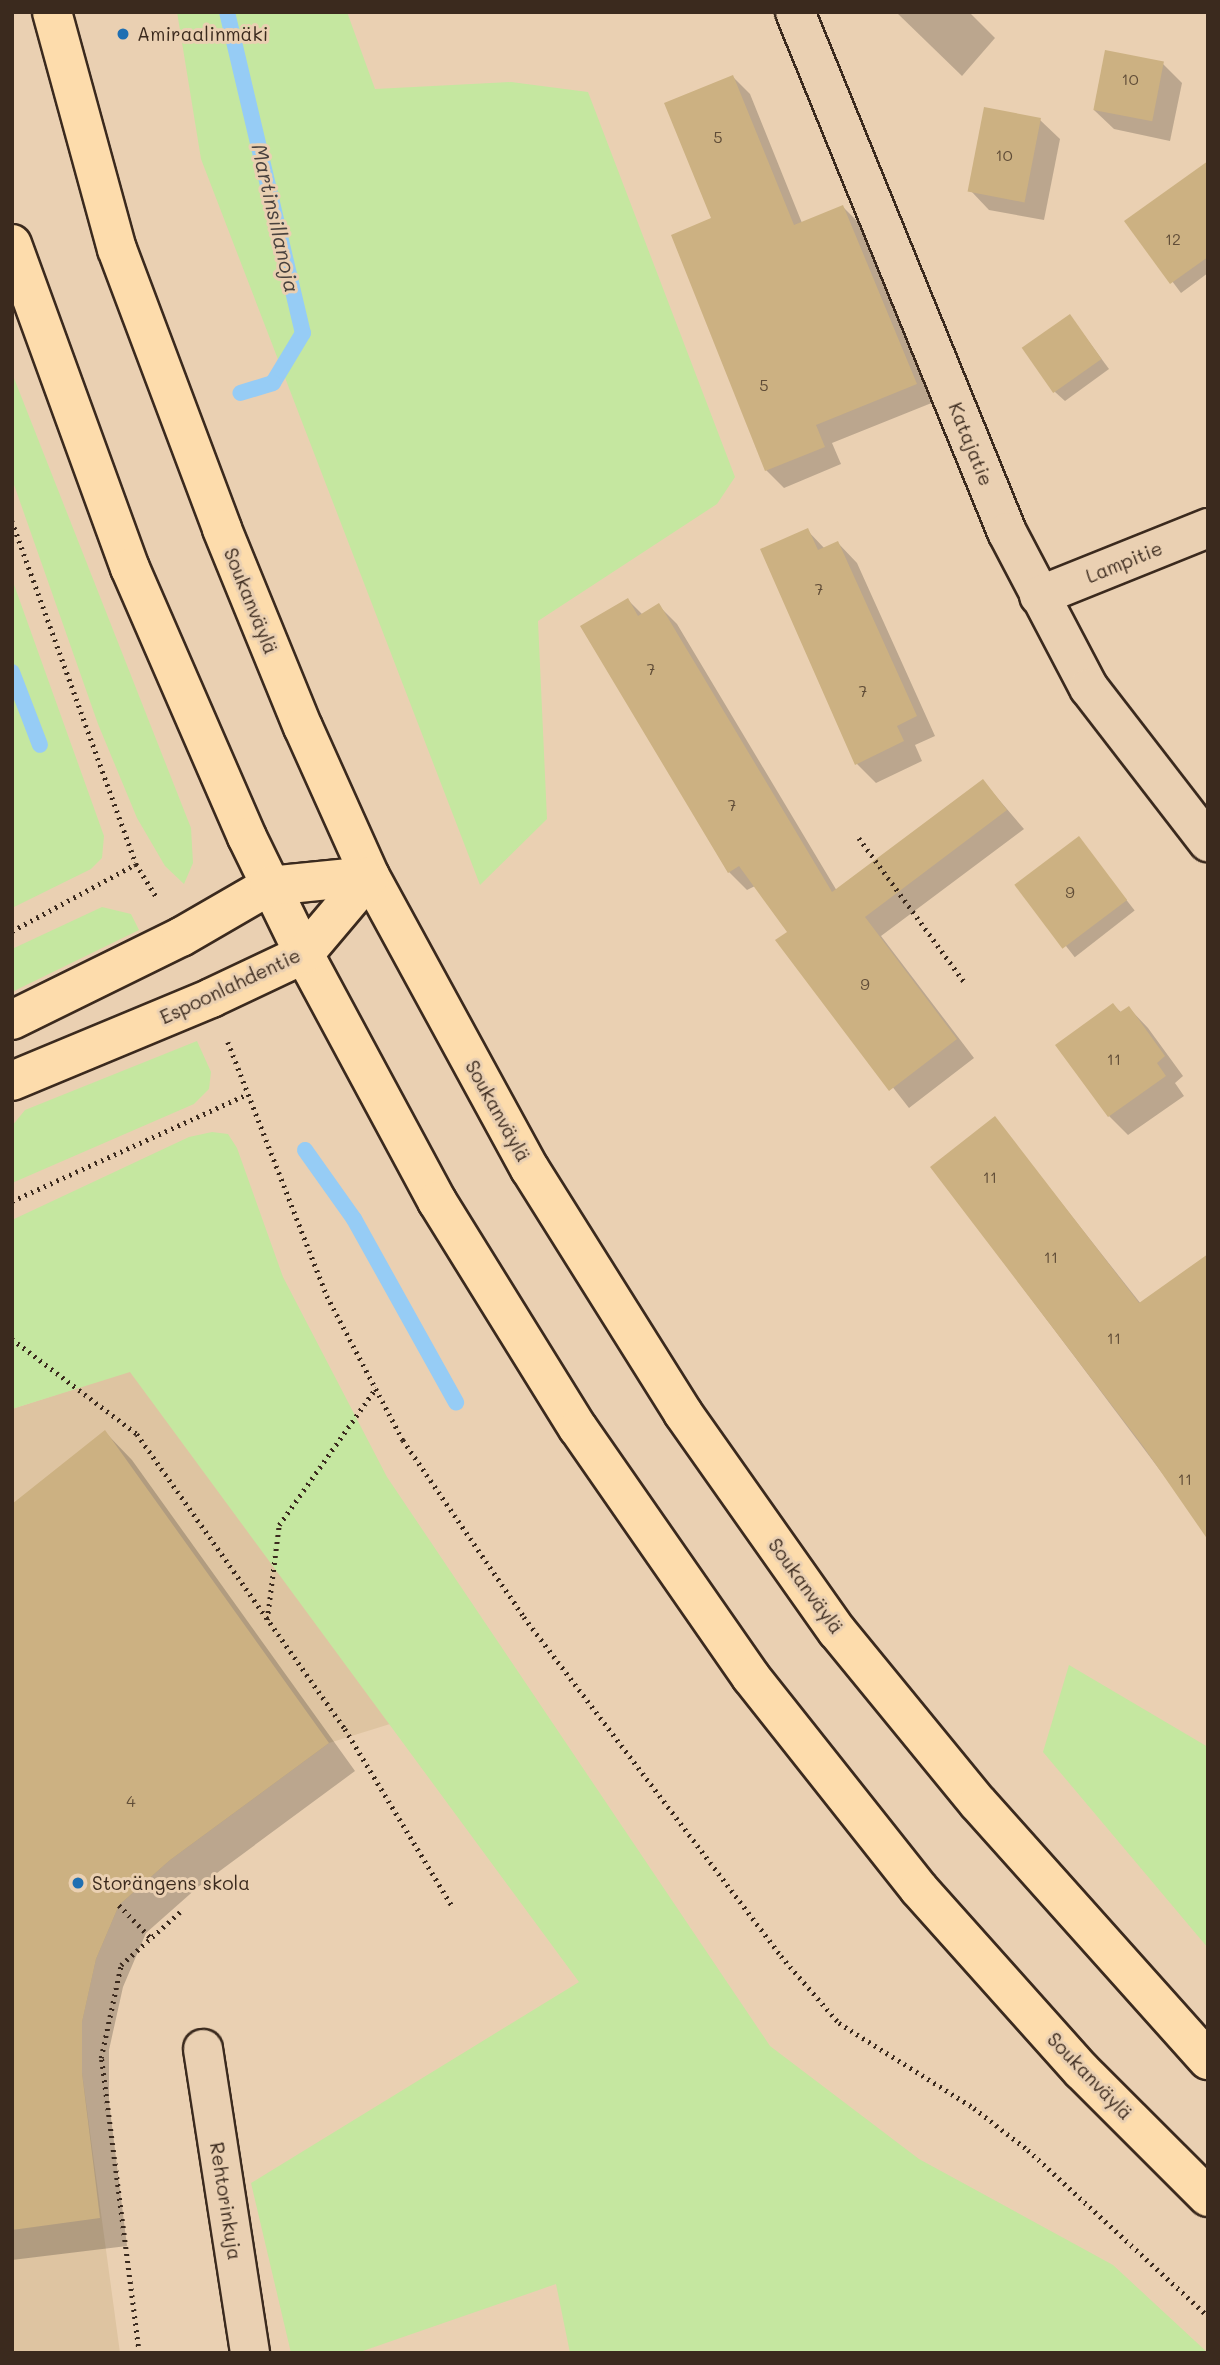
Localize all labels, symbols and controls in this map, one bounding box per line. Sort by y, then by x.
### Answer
place label: Amiraalinmäki [137,23,268,45]
marker: Amiraalinmäki [115,26,131,42]
house number: 10 [1121,69,1139,89]
house number: 5 [713,127,723,147]
water label: Martinsillanoja [247,141,305,295]
house number: 10 [995,145,1013,165]
house number: 12 [1165,229,1181,249]
house number: 5 [759,375,769,395]
street label: Katajatie [944,399,998,489]
street label: Lampitie [1082,536,1166,588]
street label: Soukanväylä [219,545,283,657]
house number: 7 [815,579,823,599]
house number: 7 [647,659,655,679]
house number: 7 [859,681,867,701]
house number: 7 [728,795,736,815]
house number: 9 [1065,882,1075,902]
street label: Espoonlahdentie [156,943,304,1029]
house number: 9 [860,974,870,994]
house number: 11 [1107,1049,1121,1069]
street label: Soukanväylä [461,1056,535,1166]
house number: 11 [983,1167,997,1187]
house number: 11 [1044,1247,1058,1267]
house number: 11 [1107,1328,1121,1348]
house number: 11 [1178,1469,1192,1489]
street label: Soukanväylä [764,1534,848,1638]
house number: 4 [126,1791,136,1811]
place label: Storängens skola [92,1872,250,1894]
marker: Storängens skola [70,1875,86,1891]
street label: Soukanväylä [1043,2028,1137,2124]
street label: Rehtorinkuja [205,2141,247,2261]

